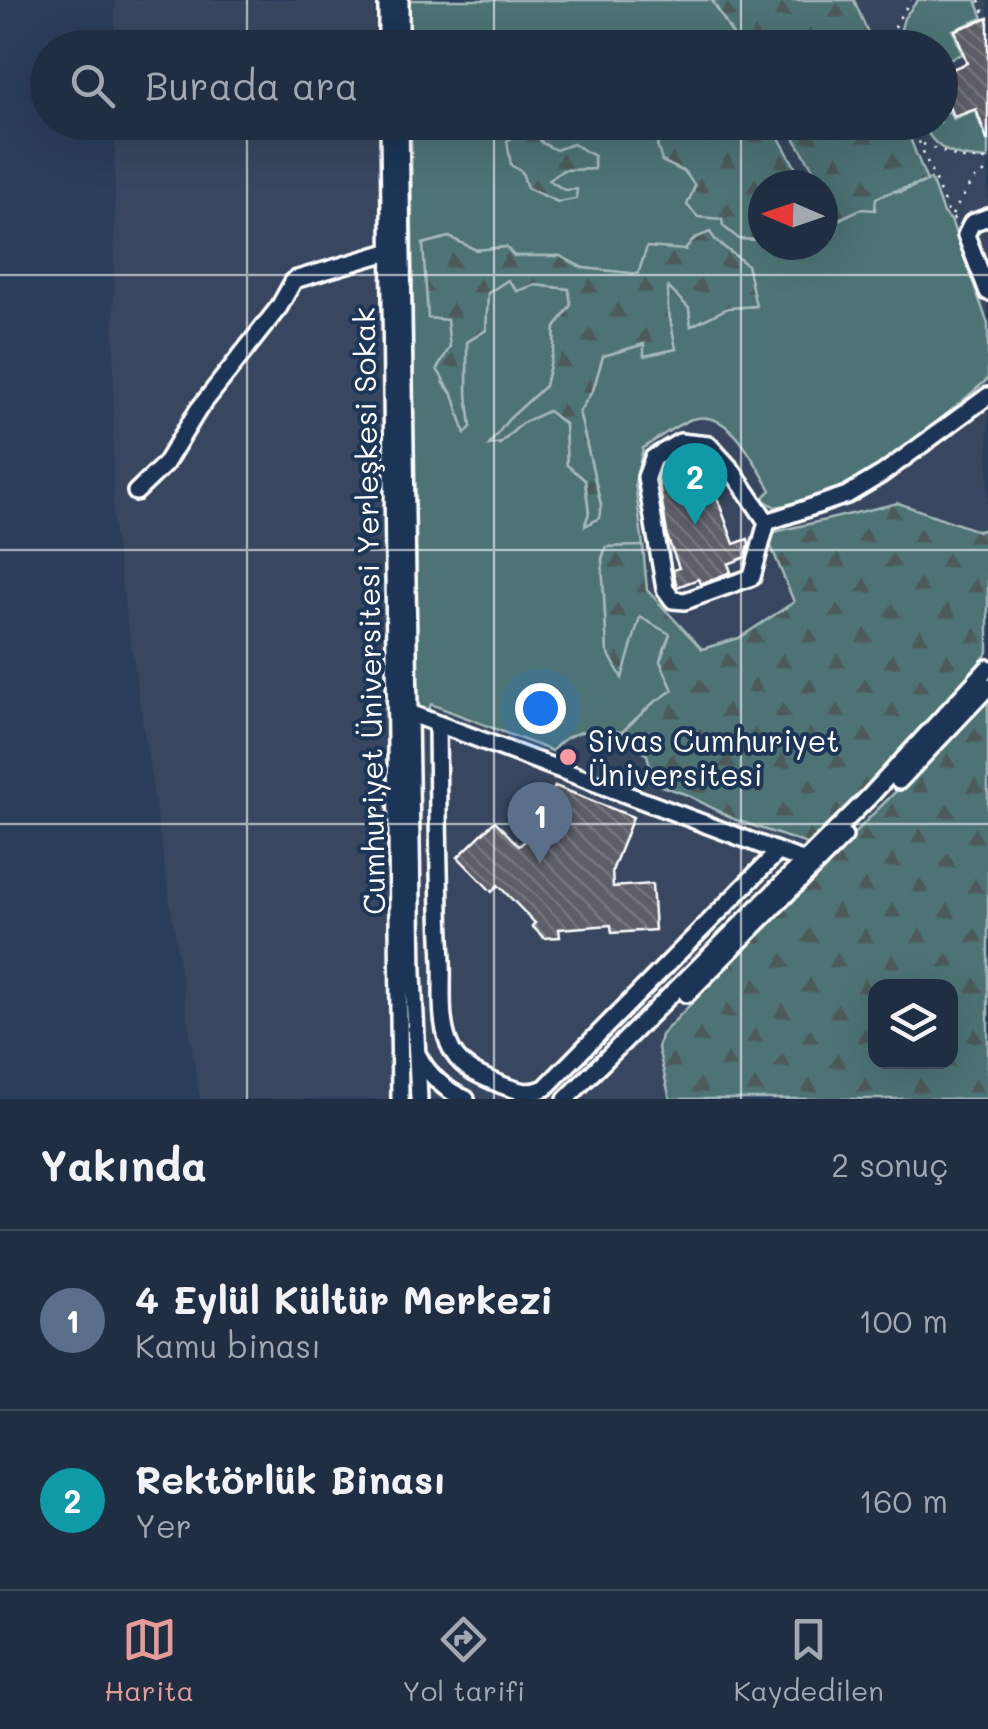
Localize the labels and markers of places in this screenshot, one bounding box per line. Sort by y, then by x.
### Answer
pin: 2 [662,442,728,525]
place label: Sivas Cumhuriyet Üniversitesi [588,720,840,794]
marker: Sivas Cumhuriyet Üniversitesi [557,746,579,768]
pin: 1 [508,782,572,864]

